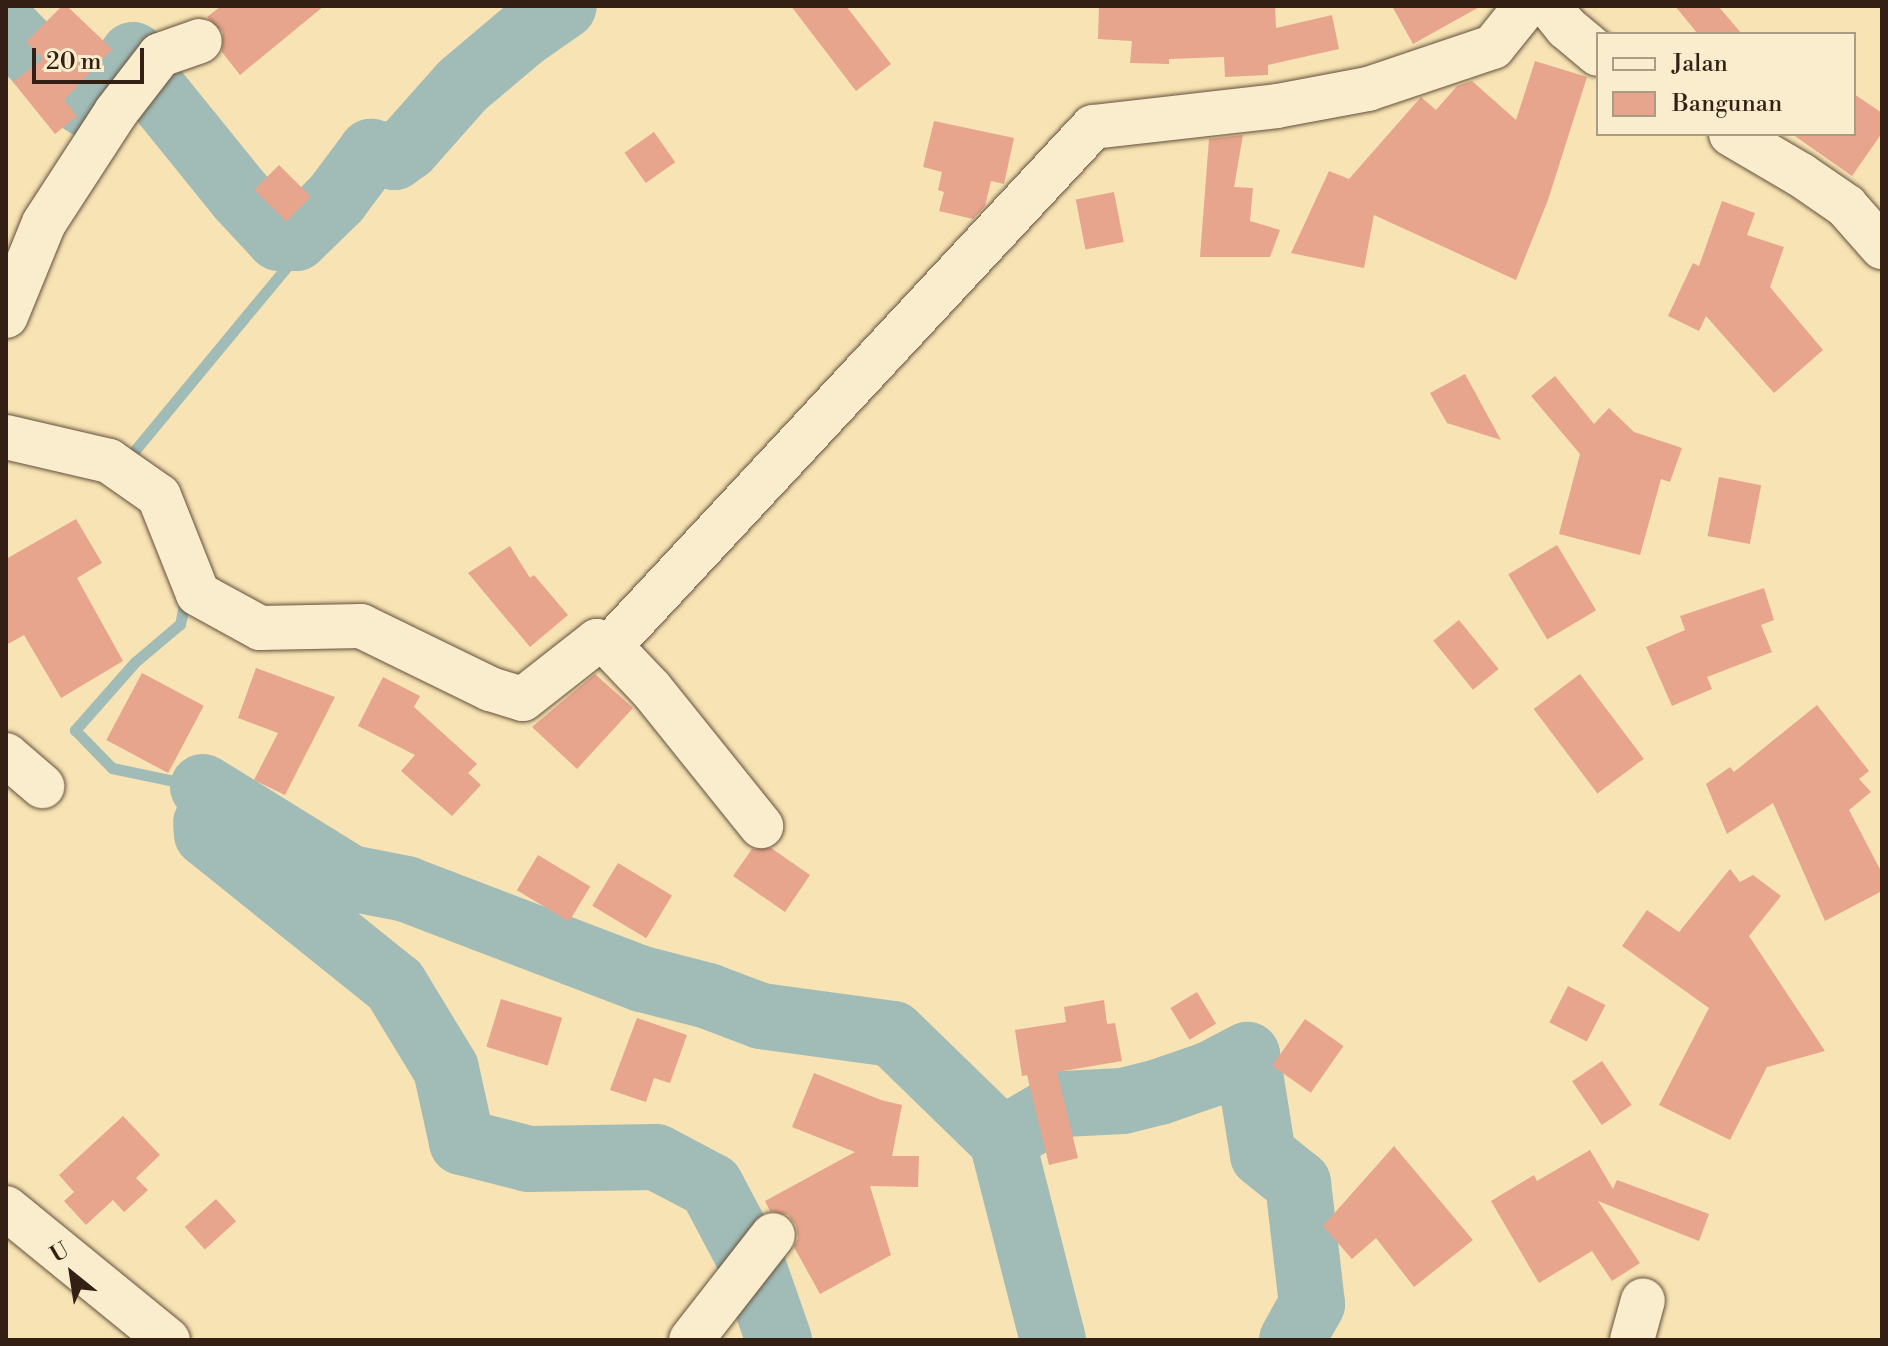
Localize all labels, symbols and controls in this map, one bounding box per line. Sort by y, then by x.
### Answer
scale bar [36,32,148,82]
legend [1596,32,1856,136]
text: 20 m [46,47,102,77]
text: Jalan [1672,49,1728,79]
text: Bangunan [1672,89,1782,119]
north arrow [32,1234,112,1314]
text: U [46,1237,74,1269]

